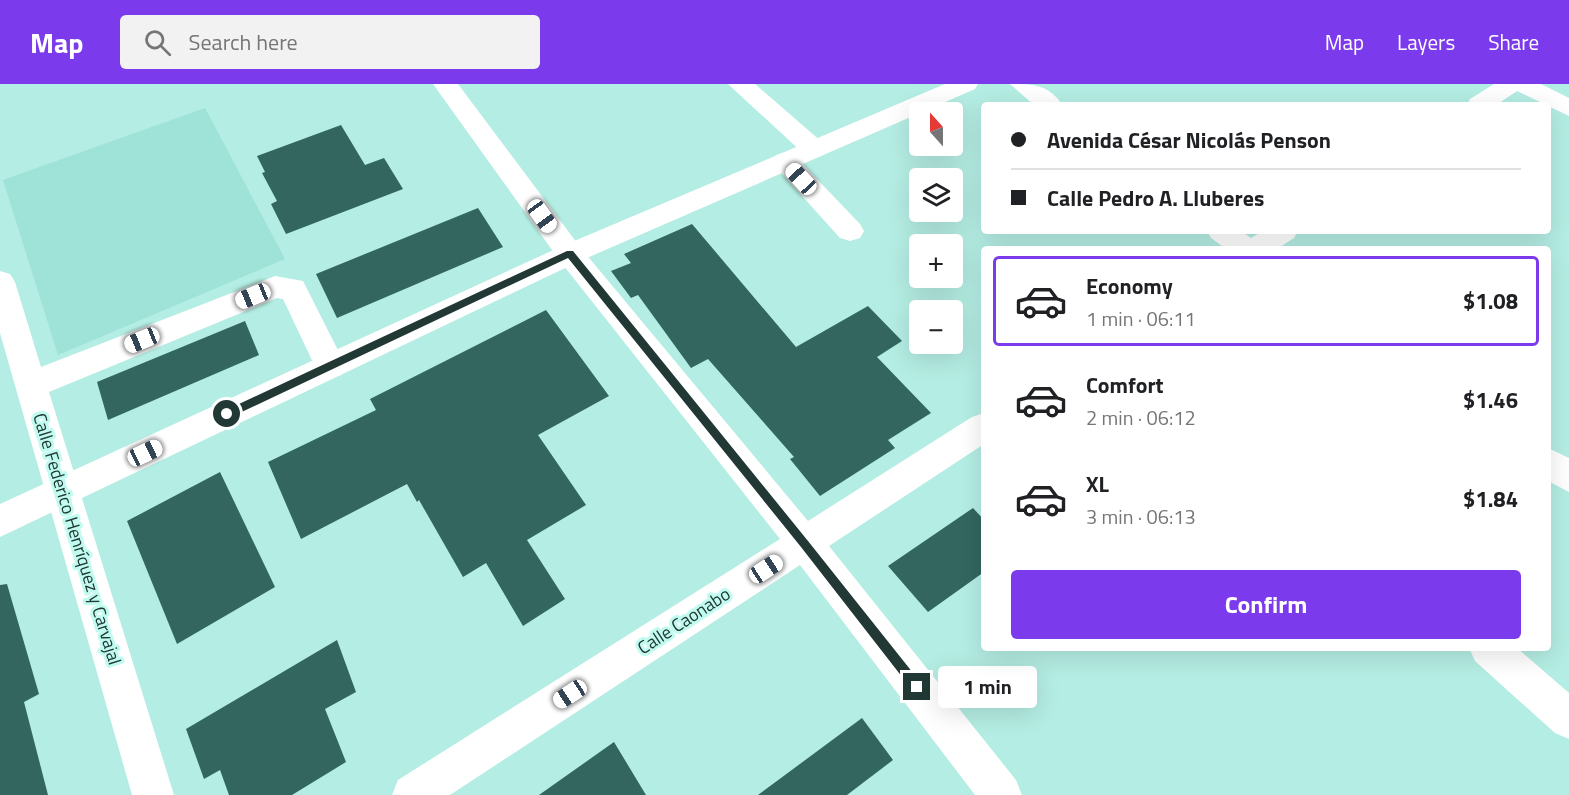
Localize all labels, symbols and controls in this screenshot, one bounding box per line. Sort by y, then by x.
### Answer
search box [120,15,540,69]
text: Map [30,21,84,64]
text: Search here [189,25,298,59]
icon: search [141,26,174,59]
text: Map [1325,26,1364,58]
text: Layers [1397,26,1455,58]
text: Share [1488,26,1539,58]
north arrow [909,102,963,156]
map controls [909,102,963,354]
text: Avenida César Nicolás Penson [1047,123,1331,157]
car [782,160,820,198]
button: layers [909,168,963,222]
text: Calle Pedro A. Lluberes [1047,181,1264,215]
car [524,196,560,236]
button: + [909,234,963,288]
text: Economy [1086,269,1173,303]
icon: car [1014,274,1068,328]
car [233,281,273,311]
text: $1.08 [1463,284,1518,318]
button: − [909,300,963,354]
text: 1 min · 06:11 [1086,303,1196,334]
car [122,325,162,355]
text: Comfort [1086,368,1164,402]
icon: car [1014,373,1068,427]
text: $1.46 [1463,383,1518,417]
route start [213,400,240,427]
text: 2 min · 06:12 [1086,402,1196,433]
street label: Calle Federico Henríquez y Carvajal [26,410,129,668]
car [125,437,165,469]
text: XL [1086,467,1109,501]
icon: car [1014,472,1068,526]
text: $1.84 [1463,482,1518,516]
text: 3 min · 06:13 [1086,501,1196,532]
car [746,552,786,586]
button: Confirm [1011,570,1521,639]
street label: Calle Caonabo [632,580,736,661]
callout: 1 min [938,666,1037,708]
text: 1 min [963,671,1012,702]
route end [903,673,930,700]
car [550,677,590,711]

